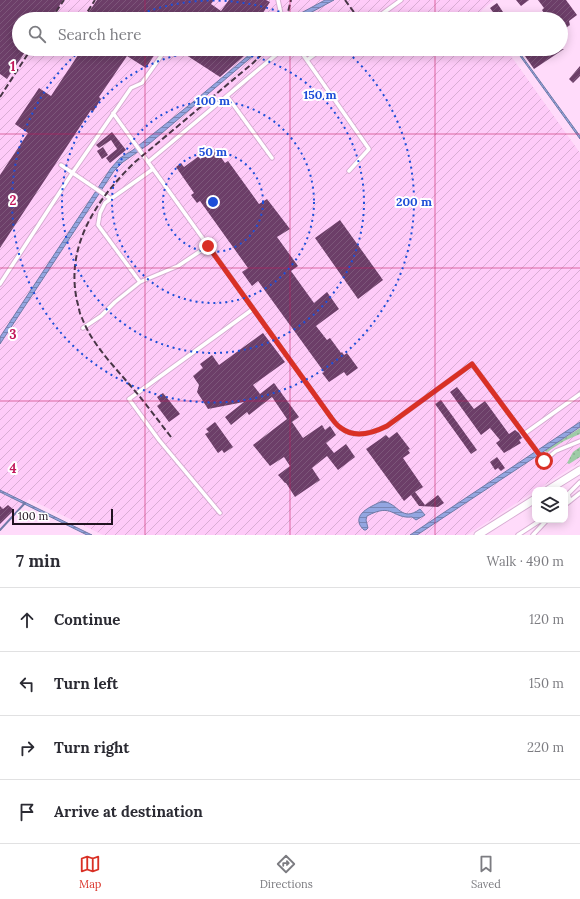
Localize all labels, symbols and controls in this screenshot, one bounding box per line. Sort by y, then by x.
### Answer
search box [12,12,568,56]
icon: search [26,23,48,45]
text: Search here [58,25,141,44]
text: 1 [10,58,16,75]
text: 150 m [303,87,337,102]
text: 100 m [196,93,230,108]
text: 50 m [199,144,227,159]
text: 2 [10,192,17,209]
text: 200 m [396,194,432,209]
centre of rings [206,195,220,209]
route end [199,237,217,255]
text: 3 [9,326,17,343]
route start [535,452,553,470]
text: 4 [9,460,17,477]
map controls [532,487,568,523]
button: layers [532,487,568,523]
scale bar [12,507,113,526]
text: 100 m [18,509,48,523]
text: 7 min [16,550,61,572]
text: Walk · 490 m [487,553,564,570]
icon: ahead [16,609,38,631]
text: Continue [54,610,120,629]
text: 120 m [529,611,564,628]
icon: left [16,673,38,695]
text: Turn left [54,674,118,693]
text: 150 m [529,675,564,692]
icon: right [16,737,38,759]
text: Turn right [54,738,130,757]
text: 220 m [527,739,564,756]
icon: arrive [16,801,38,823]
text: Arrive at destination [54,802,203,821]
tab: Map [79,853,101,891]
tab: Directions [260,853,313,891]
tab: Saved [471,853,501,891]

